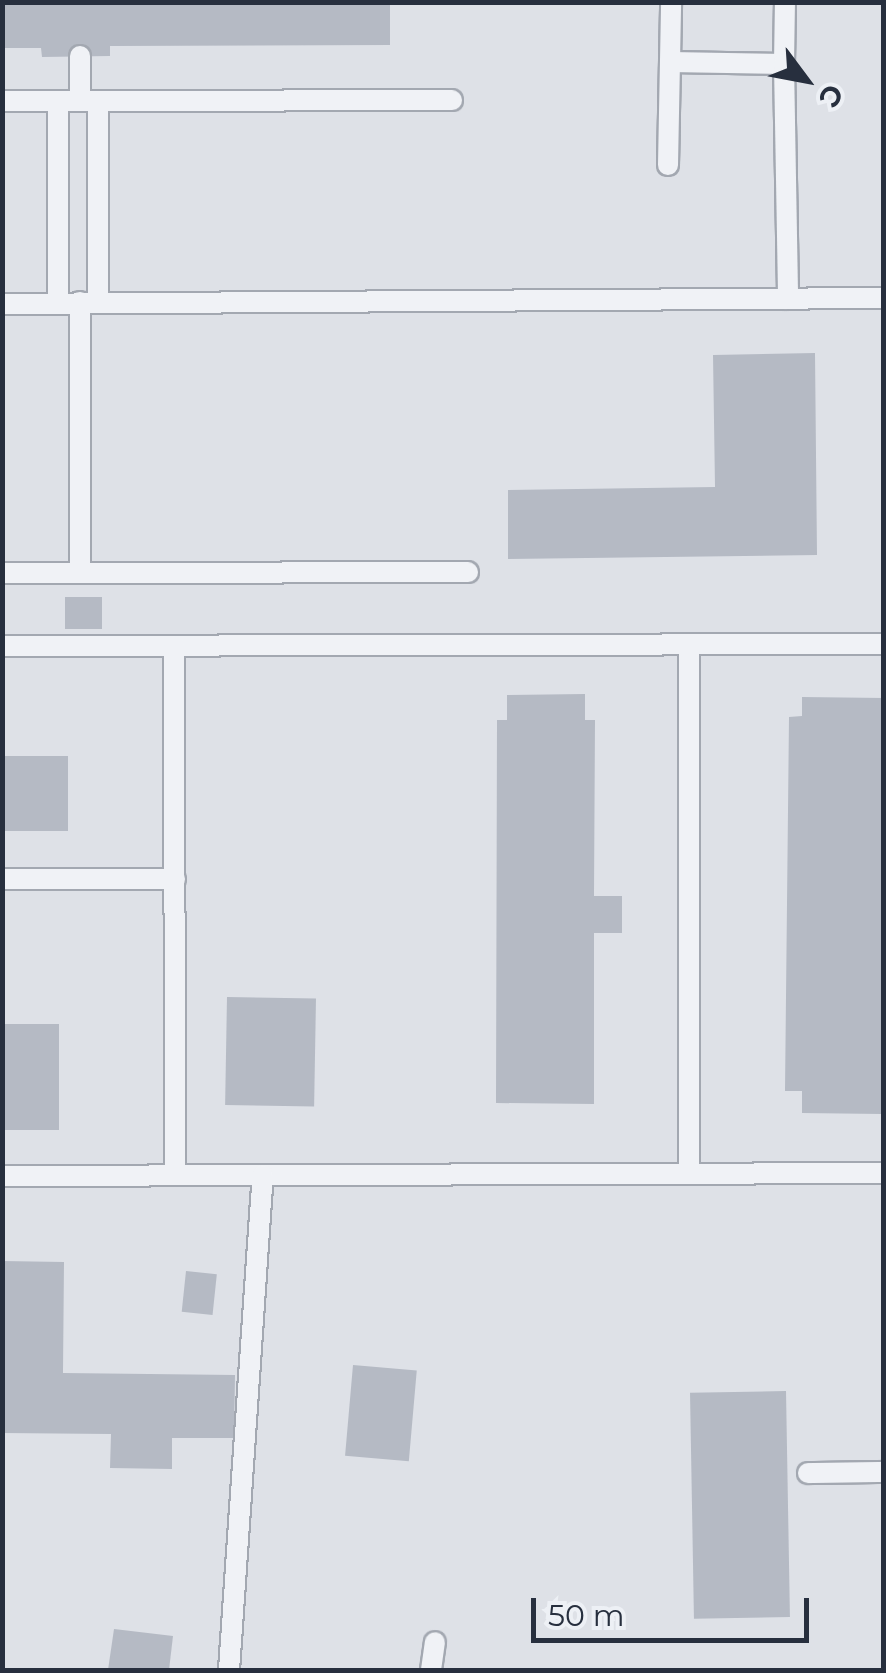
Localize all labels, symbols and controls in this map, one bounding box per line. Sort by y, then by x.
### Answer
north arrow [756,30,856,130]
text: С [812,78,851,114]
scale bar [536,1578,814,1640]
text: 50 m [548,1597,625,1634]

